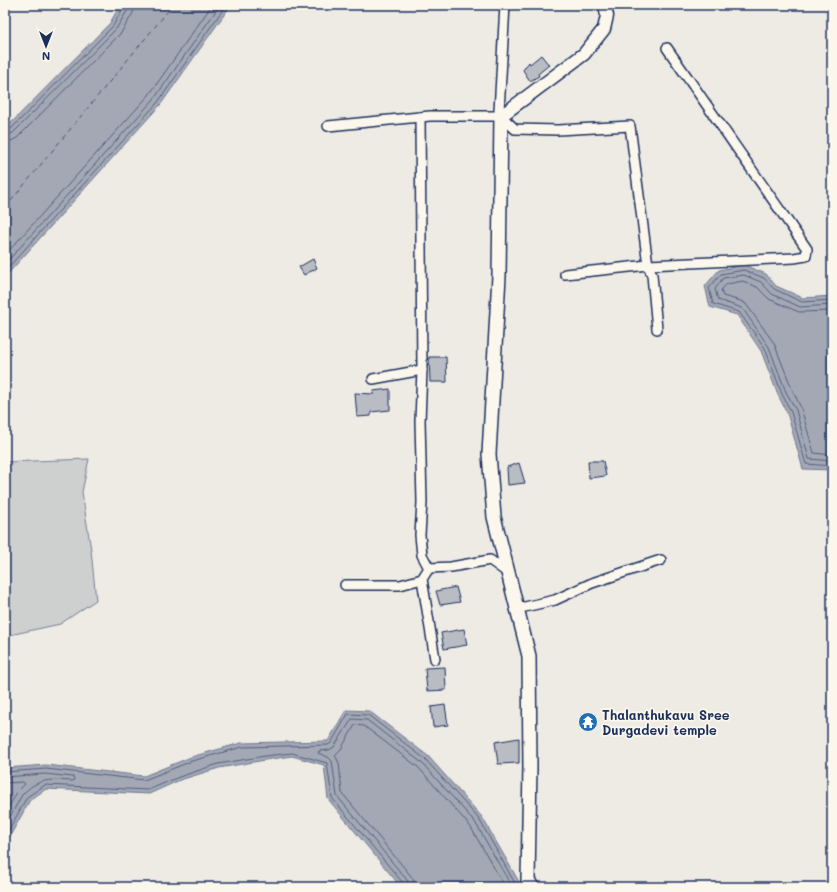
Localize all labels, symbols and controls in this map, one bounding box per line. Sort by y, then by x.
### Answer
north arrow [26,26,66,66]
text: N [42,49,50,64]
place label: Thalanthukavu Sree Durgadevi temple [602,706,730,738]
temple icon: Thalanthukavu Sree Durgadevi temple [577,711,599,733]

